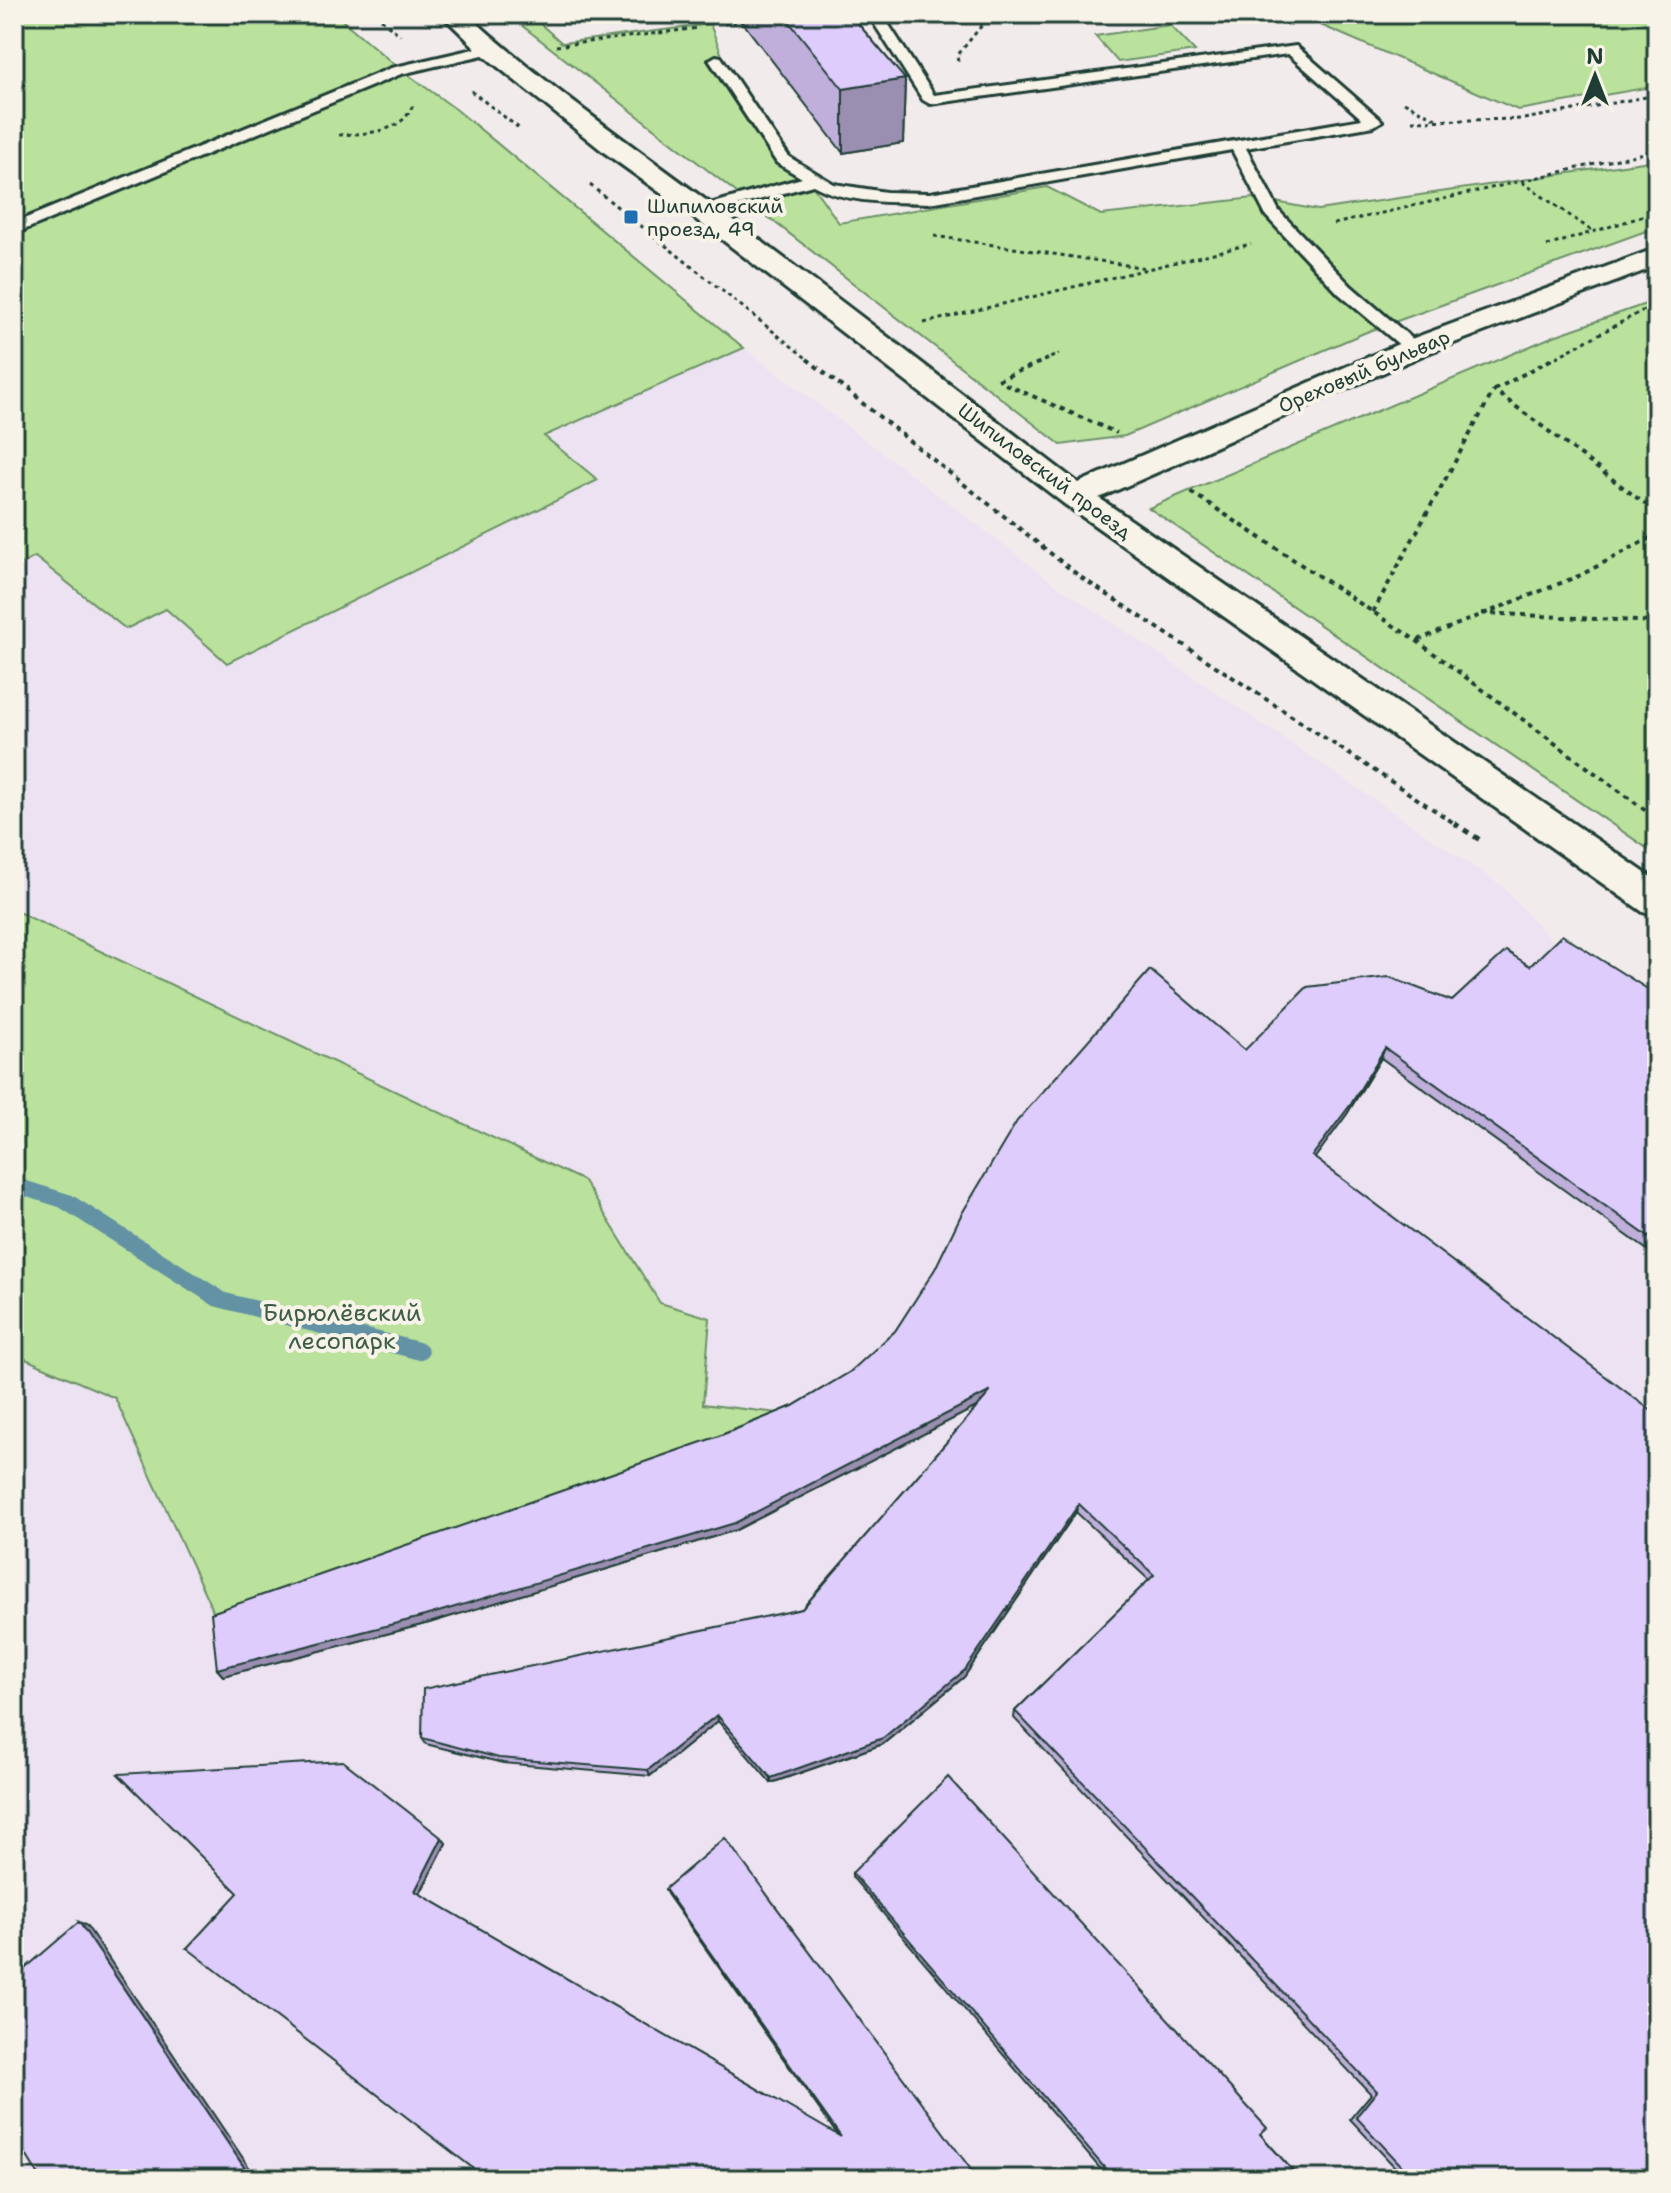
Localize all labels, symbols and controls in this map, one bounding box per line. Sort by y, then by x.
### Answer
north arrow [1555,36,1635,116]
text: N [1586,42,1604,71]
place label: Шипиловский проезд, 49 [647,193,783,242]
marker: Шипиловский проезд, 49 [622,208,640,226]
street label: Ореховый бульвар [1274,323,1454,419]
street label: Шипиловский проезд [953,397,1138,545]
park label: Бирюлёвский лесопарк [262,1297,422,1357]

